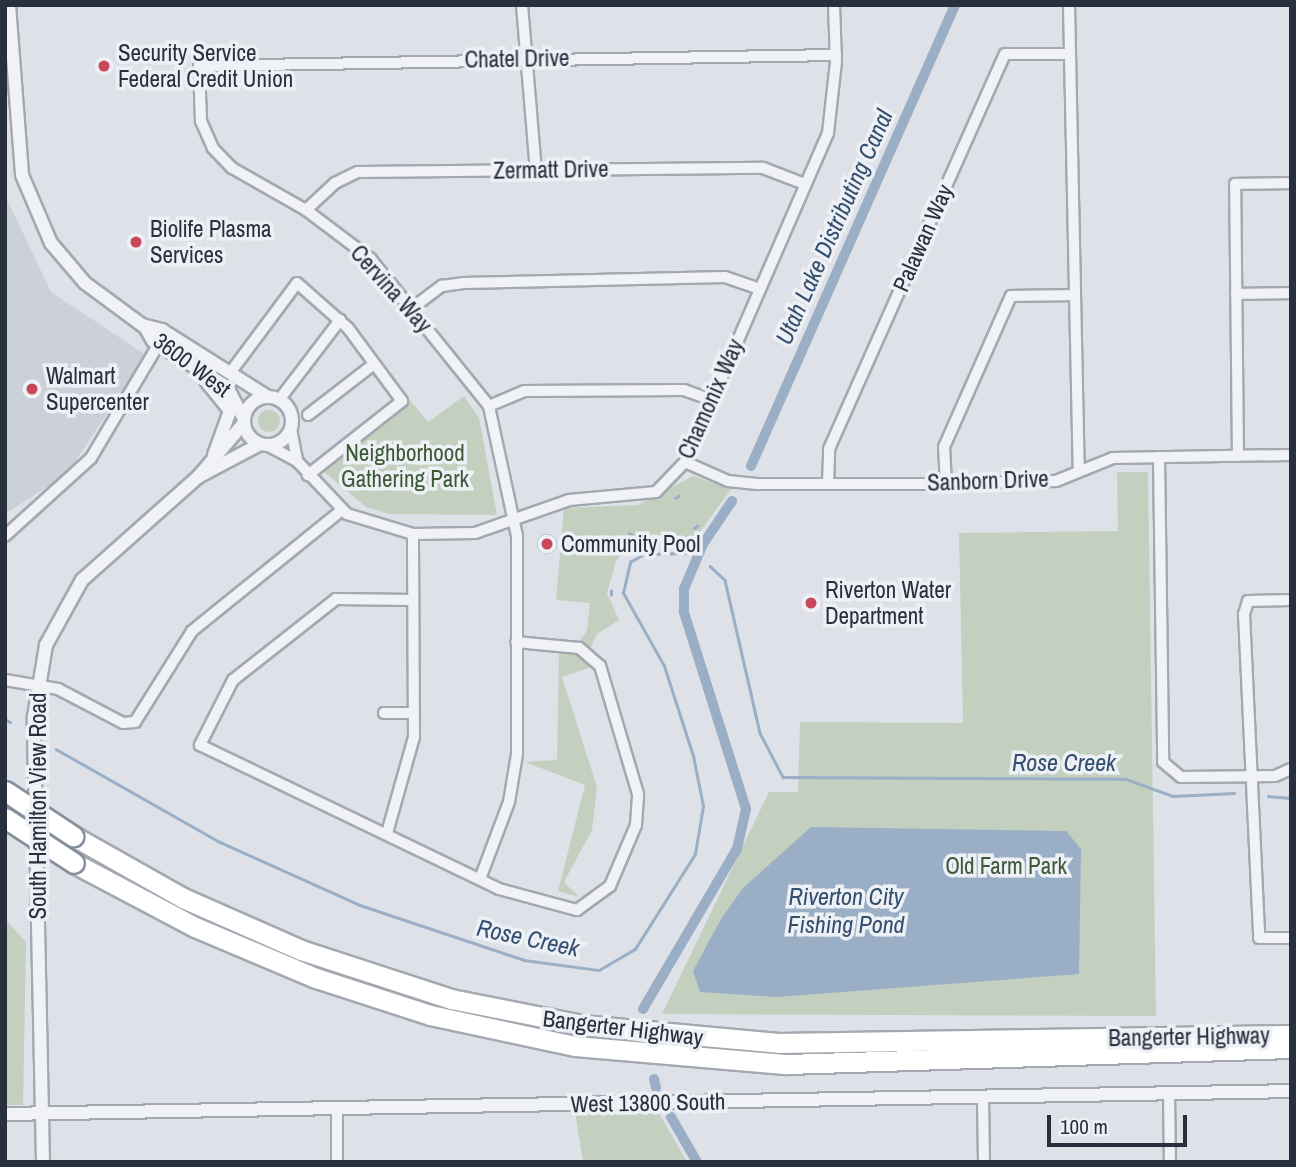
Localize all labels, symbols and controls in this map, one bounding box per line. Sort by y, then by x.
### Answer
place label: Security Service Federal Credit Union [118,39,293,93]
street label: Chatel Drive [464,44,570,74]
marker: Security Service Federal Credit Union [96,58,112,74]
water label: Utah Lake Distributing Canal [769,105,899,349]
street label: Zermatt Drive [493,155,609,185]
street label: Palawan Way [887,180,959,296]
place label: Biolife Plasma Services [150,215,272,269]
marker: Biolife Plasma Services [128,234,144,250]
street label: Cervina Way [345,240,437,338]
street label: 3600 West [148,327,236,403]
street label: Chamonix Way [672,335,750,463]
place label: Walmart Supercenter [46,362,149,416]
marker: Walmart Supercenter [24,381,40,397]
park label: Neighborhood Gathering Park [341,439,469,493]
street label: Sanborn Drive [927,465,1049,497]
place label: Community Pool [561,530,700,558]
marker: Community Pool [539,536,555,552]
place label: Riverton Water Department [825,576,951,630]
marker: Riverton Water Department [803,595,819,611]
street label: South Hamilton View Road [24,692,52,920]
water label: Rose Creek [1012,749,1116,777]
park label: Old Farm Park [945,852,1067,880]
water label: Riverton City Fishing Pond [787,883,905,939]
water label: Rose Creek [474,913,582,963]
street label: Bangerter Highway [541,1004,705,1052]
street label: Bangerter Highway [1108,1022,1270,1052]
street label: West 13800 South [570,1088,726,1118]
scale bar [1051,1100,1191,1144]
text: 100 m [1060,1112,1108,1141]

